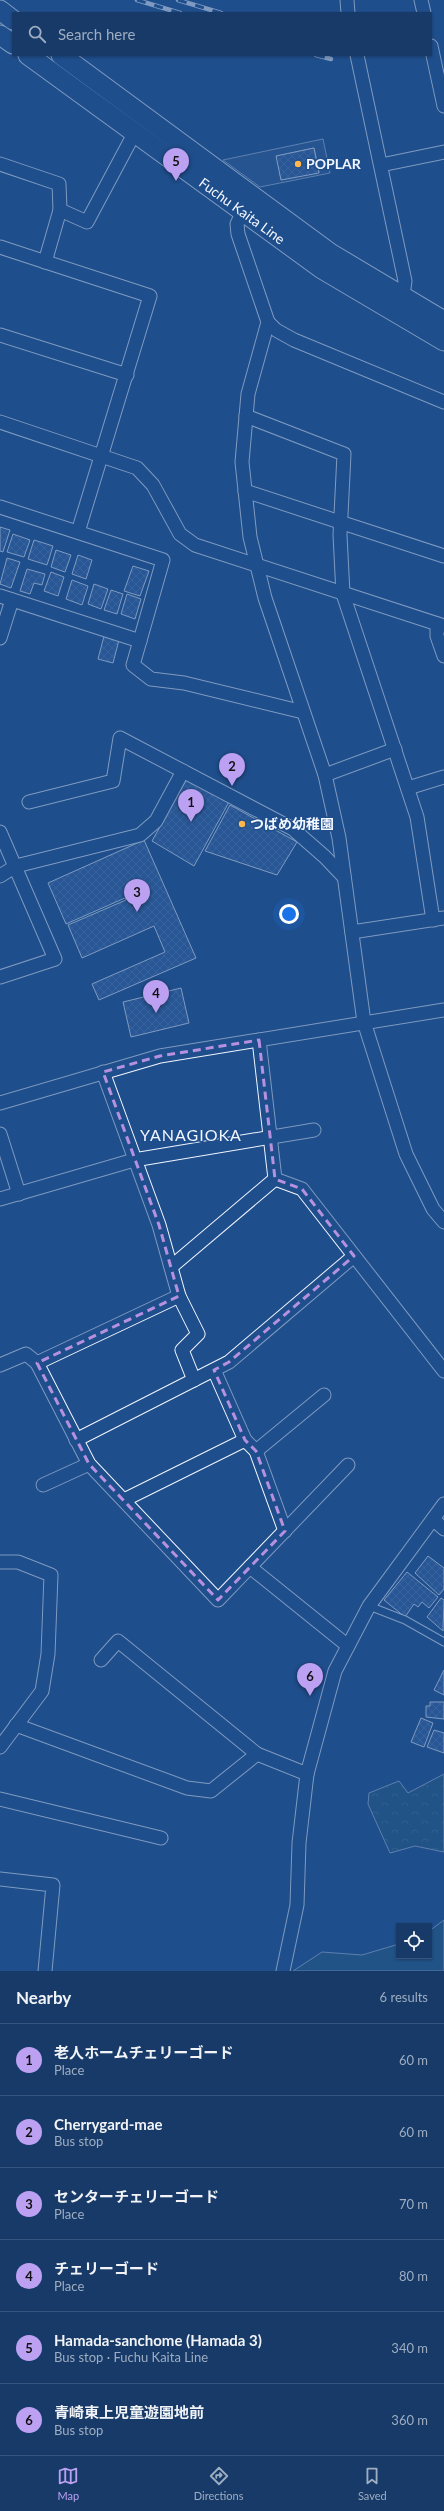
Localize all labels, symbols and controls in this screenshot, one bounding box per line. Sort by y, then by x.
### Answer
search box [12,12,432,56]
icon: search [26,23,48,45]
text: Search here [58,25,135,43]
pin: 5 [163,148,189,181]
place label: POPLAR [306,155,362,172]
marker: POPLAR [293,159,303,169]
street label: Fuchu Kaita Line [196,174,289,247]
pin: 2 [219,753,245,786]
pin: 1 [178,789,204,822]
place label: つばめ幼稚園 [250,815,334,832]
marker: つばめ幼稚園 [237,819,247,829]
pin: 3 [124,879,150,912]
your location [279,904,299,924]
pin: 4 [143,980,169,1013]
district label: YANAGIOKA [140,1125,242,1144]
pin: 6 [297,1663,323,1696]
map controls [396,1923,432,1959]
button: locate [396,1923,432,1959]
text: Nearby [16,1987,71,2008]
text: 6 results [380,1989,428,2005]
text: 老人ホームチェリーゴード [54,2043,234,2061]
text: 1 [25,2052,33,2068]
text: 60 m [399,2052,428,2068]
text: Place [54,2062,84,2078]
text: Cherrygard-mae [54,2115,163,2133]
text: 2 [25,2124,33,2140]
text: 60 m [399,2124,428,2140]
text: Bus stop [54,2133,103,2149]
text: センターチェリーゴード [54,2187,219,2205]
text: 3 [25,2196,33,2212]
text: 70 m [399,2196,428,2212]
text: Place [54,2206,84,2222]
text: チェリーゴード [54,2259,159,2277]
text: 4 [25,2268,33,2284]
text: 80 m [399,2268,428,2284]
text: Place [54,2278,84,2294]
text: Hamada-sanchome (Hamada 3) [54,2331,262,2349]
text: 5 [25,2340,33,2356]
text: 340 m [391,2340,428,2356]
text: Bus stop · Fuchu Kaita Line [54,2349,208,2365]
text: 青崎東上児童遊園地前 [54,2403,204,2421]
text: 6 [25,2412,33,2428]
text: 360 m [391,2412,428,2428]
text: Bus stop [54,2422,103,2438]
tab: Map [57,2465,79,2502]
tab: Directions [194,2465,243,2502]
tab: Saved [358,2465,387,2502]

